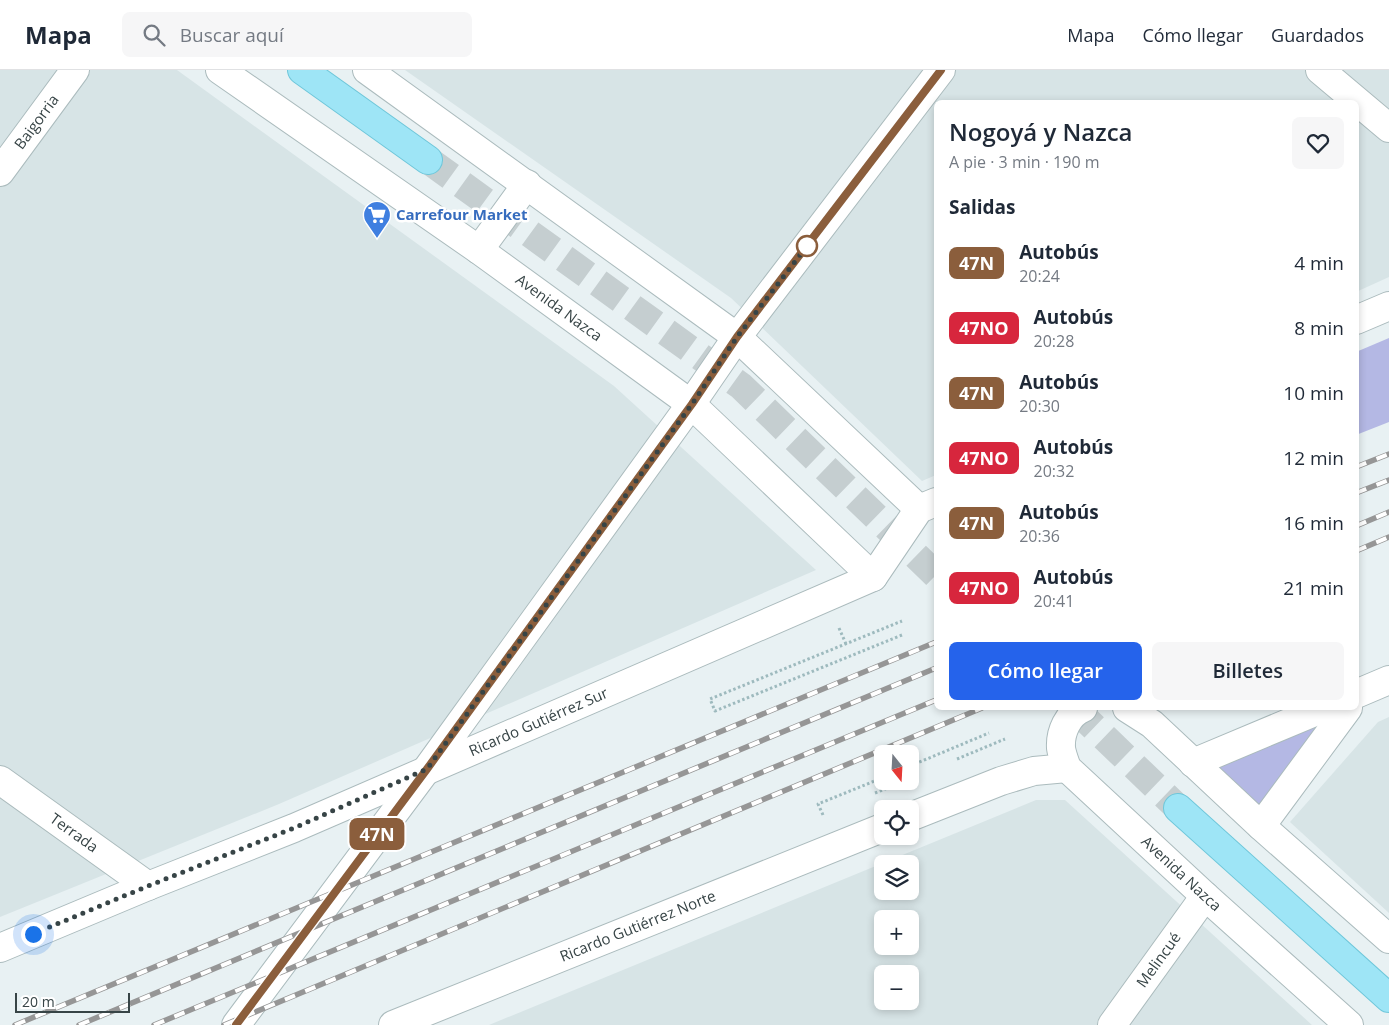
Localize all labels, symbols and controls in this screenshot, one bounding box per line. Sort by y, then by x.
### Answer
search box [122,12,472,57]
text: Mapa [25,18,92,51]
icon: search [140,21,168,49]
text: Buscar aquí [180,22,284,48]
text: Mapa [1067,23,1114,47]
text: Cómo llegar [1142,23,1243,47]
text: Guardados [1271,23,1364,47]
street label: Baigorria [9,90,63,153]
text: Nogoyá y Nazca [949,115,1133,148]
button: heart [1292,117,1344,169]
text: A pie · 3 min · 190 m [949,151,1100,173]
text: Salidas [949,194,1015,220]
supermarket icon: Carrefour Market [362,200,392,239]
place label: Carrefour Market [396,204,528,224]
unlabelled marker [796,235,818,257]
text: Autobús [1019,239,1099,265]
text: 4 min [1294,250,1344,276]
text: 47N [959,251,994,275]
text: 20:24 [1019,265,1060,287]
street label: Avenida Nazca [512,269,607,345]
text: Autobús [1034,304,1113,330]
text: 8 min [1294,315,1344,341]
text: 47NO [959,316,1009,340]
text: 20:28 [1034,330,1074,352]
text: Autobús [1019,369,1099,395]
text: 10 min [1283,380,1344,406]
text: 47N [959,381,994,405]
text: 20:30 [1019,395,1060,417]
text: Autobús [1034,434,1113,460]
text: 12 min [1283,445,1344,471]
text: 47NO [959,446,1009,470]
text: 20:32 [1034,460,1074,482]
text: Autobús [1019,499,1099,525]
text: 16 min [1283,510,1344,536]
text: 47N [959,511,994,535]
text: 20:36 [1019,525,1060,547]
text: Autobús [1034,564,1113,590]
text: 21 min [1283,575,1344,601]
text: 47NO [959,576,1009,600]
text: 20:41 [1034,590,1074,612]
button: Cómo llegar [949,642,1142,700]
button: Billetes [1152,642,1344,700]
street label: Ricardo Gutiérrez Sur [465,682,611,760]
north arrow [874,745,919,790]
map controls [874,745,919,1010]
button: locate [874,800,919,845]
street label: Terrada [46,808,103,856]
line badge: 47N [348,818,406,850]
text: 47N [359,822,395,846]
street label: Avenida Nazca [1138,831,1226,915]
button: layers [874,855,919,900]
street label: Ricardo Gutiérrez Norte [557,885,718,966]
button: + [874,910,919,955]
your location [21,922,46,947]
street label: Melincué [1131,928,1185,991]
button: − [874,965,919,1010]
scale bar [15,990,130,1013]
text: 20 m [22,992,55,1011]

